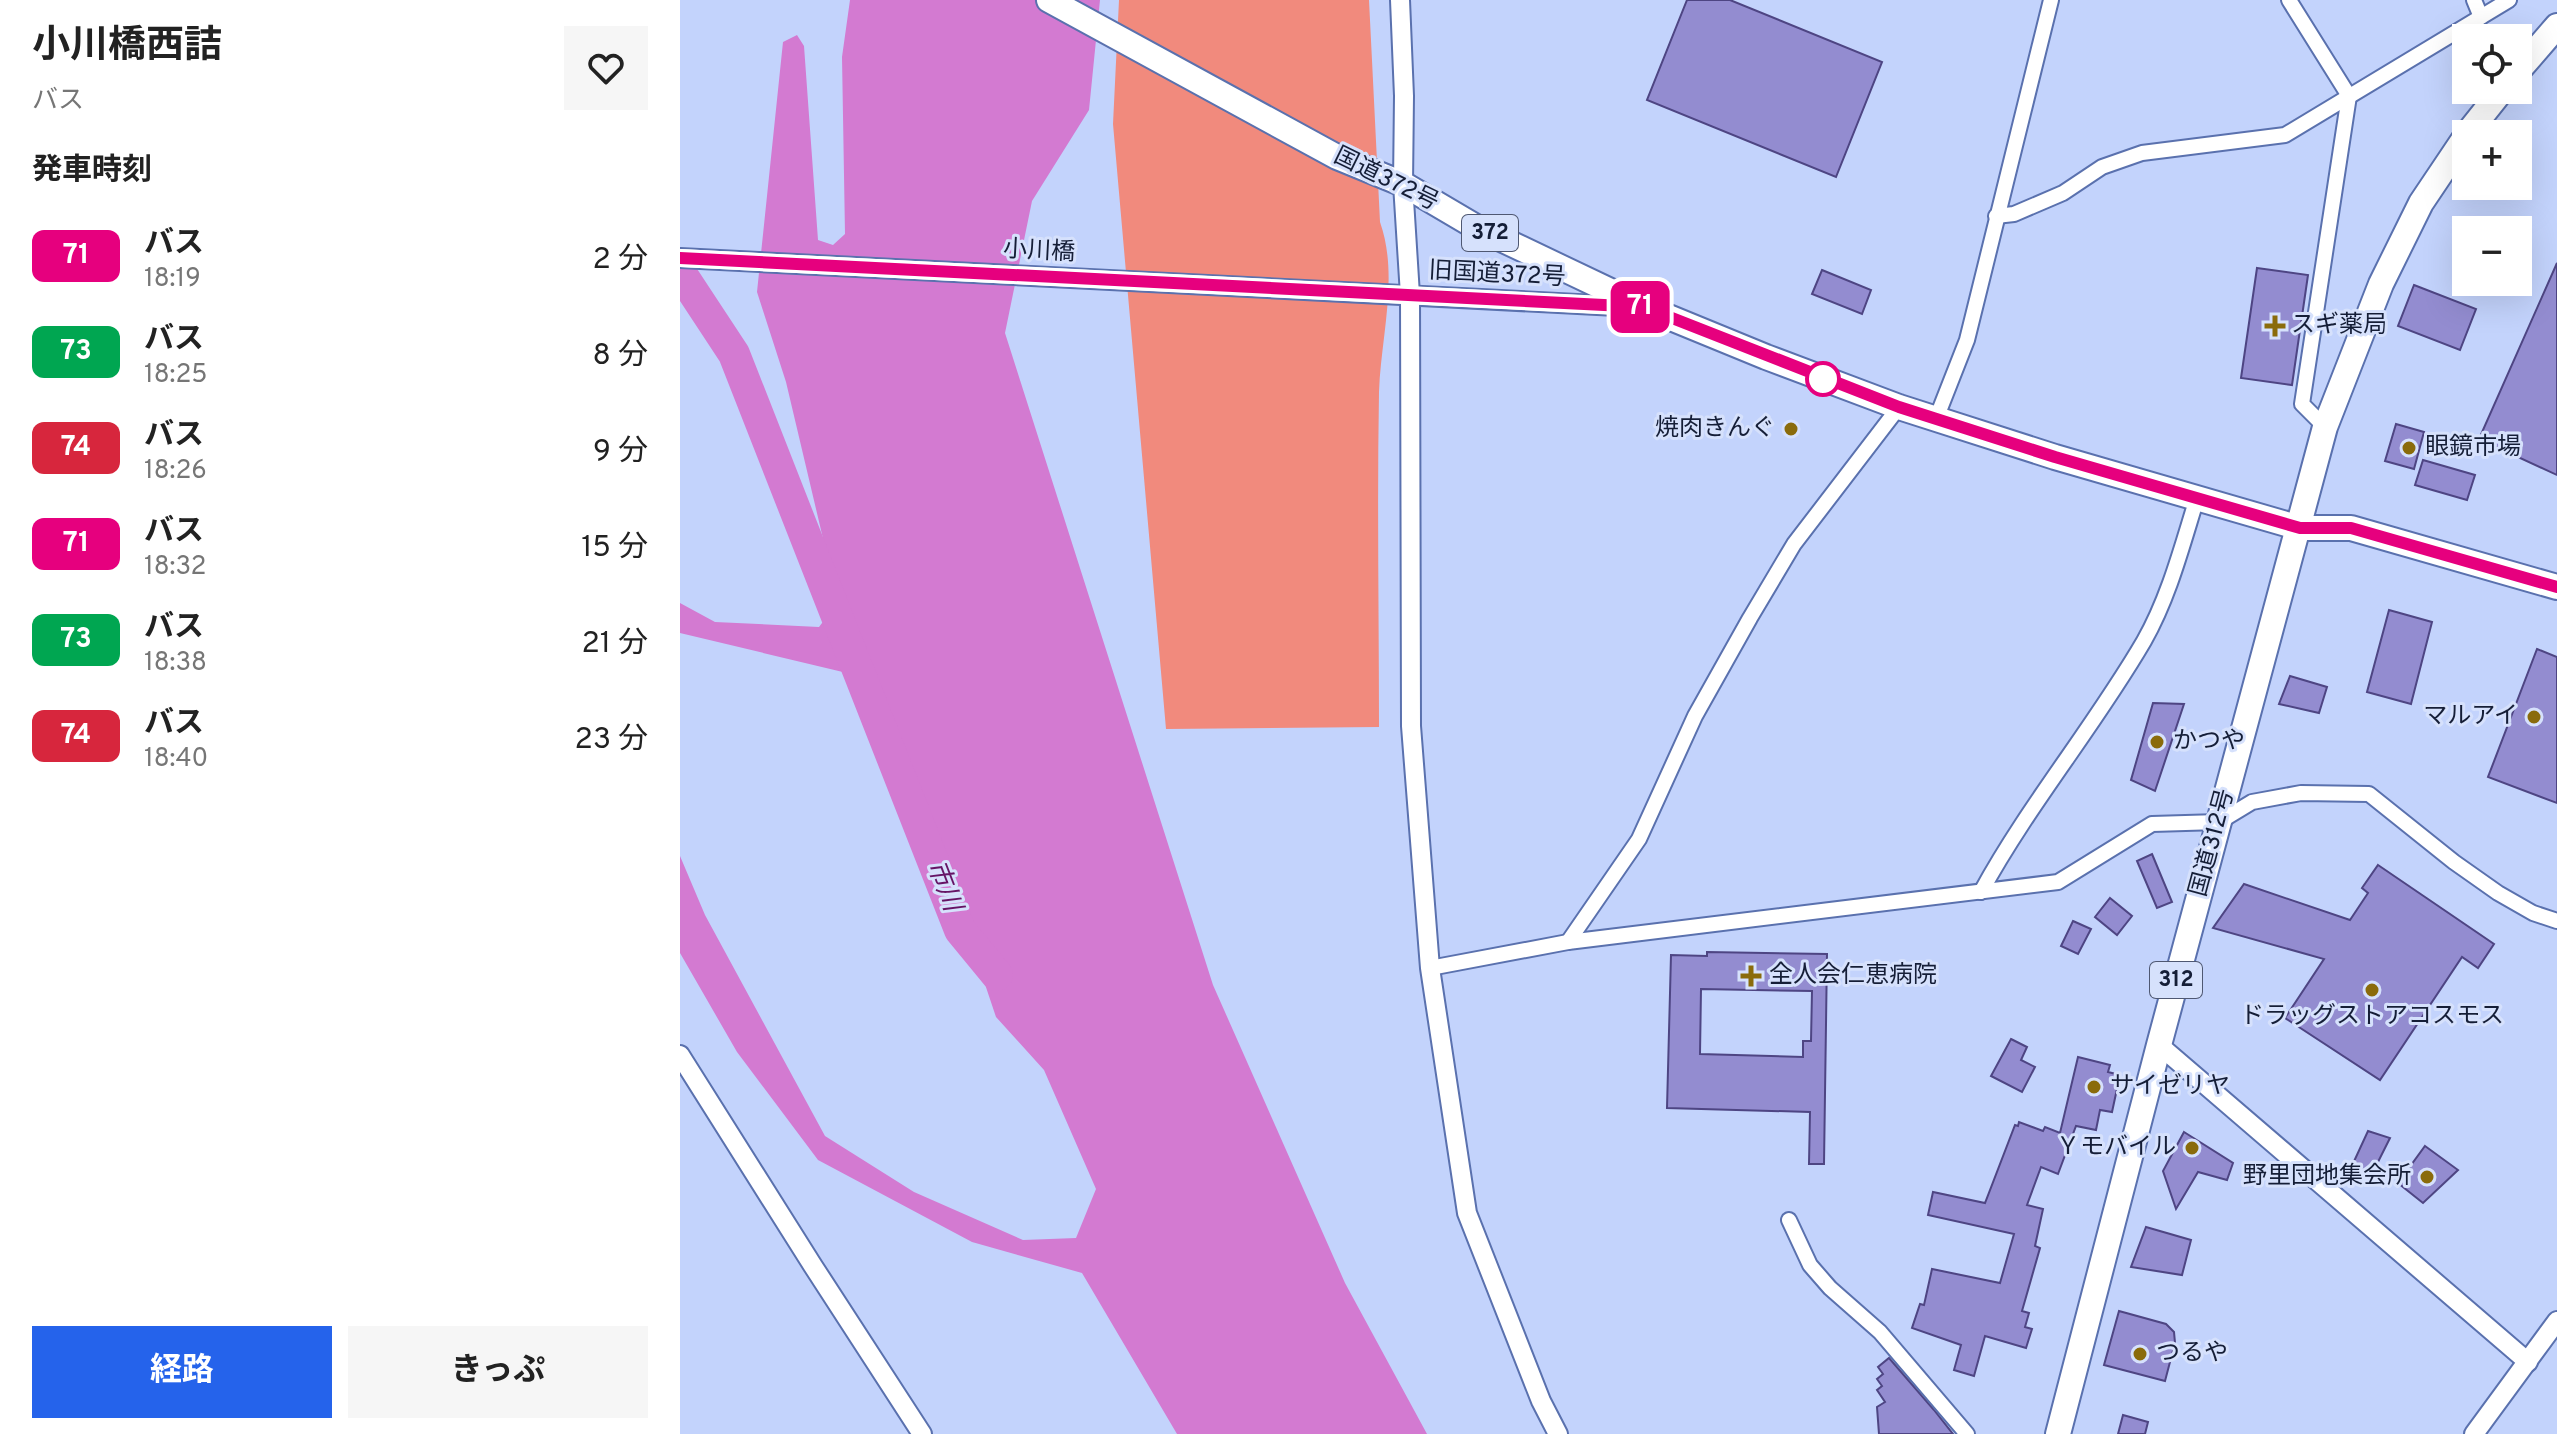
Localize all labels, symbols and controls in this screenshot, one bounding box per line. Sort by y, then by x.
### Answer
text: 小川橋西詰 [32,23,222,72]
map controls [2452,24,2532,296]
button: locate [2452,24,2532,104]
button: heart [564,26,648,110]
text: バス [32,85,84,118]
button: + [2452,120,2532,200]
street label: 国道372号 [1329,142,1443,218]
text: 発車時刻 [32,153,152,190]
road number: 372 [1462,215,1518,251]
button: − [2452,216,2532,296]
text: バス [144,226,204,263]
street label: 小川橋 [1002,235,1076,269]
text: 71 [63,238,89,274]
text: 2 分 [593,242,648,279]
street label: 旧国道372号 [1428,256,1566,294]
text: 18:19 [144,263,201,296]
line badge: 71 [1604,281,1676,333]
text: 71 [1627,289,1653,325]
place label: スギ薬局 [2291,311,2387,341]
marker: スギ薬局 [2266,317,2284,335]
text: バス [144,322,204,359]
text: 73 [60,334,92,370]
text: 8 分 [593,338,648,375]
text: 18:25 [144,359,208,392]
unlabelled marker [1806,362,1840,396]
place label: 焼肉きんぐ [1655,414,1775,444]
text: バス [144,418,204,455]
marker: 焼肉きんぐ [1782,420,1800,438]
text: 74 [61,430,91,466]
place label: 眼鏡市場 [2425,433,2521,463]
text: 9 分 [593,434,648,471]
marker: 眼鏡市場 [2400,439,2418,457]
text: 18:26 [144,455,207,488]
text: バス [144,514,204,551]
text: 71 [63,526,89,562]
text: 15 分 [581,530,648,567]
text: 18:32 [144,551,206,584]
text: バス [144,610,204,647]
text: 73 [60,622,92,658]
text: 21 分 [581,626,648,663]
text: 18:38 [144,647,207,680]
place label: マルアイ [2423,702,2518,732]
text: バス [144,706,204,743]
marker: マルアイ [2525,708,2543,726]
text: 74 [61,718,91,754]
text: 23 分 [575,722,648,759]
place label: かつや [2173,727,2245,757]
marker: かつや [2148,733,2166,751]
text: 18:40 [144,743,208,776]
street label: 国道312号 [2184,786,2242,900]
water label: 市川 [918,856,969,919]
place label: 全人会仁恵病院 [1769,961,1937,991]
road number: 312 [2150,962,2202,998]
marker: 全人会仁恵病院 [1740,965,1762,987]
marker: ドラッグストアコスモス [2363,981,2381,999]
place label: ドラッグストアコスモス [2240,1002,2504,1032]
place label: サイゼリヤ [2110,1072,2230,1102]
marker: サイゼリヤ [2085,1078,2103,1096]
place label: Ｙモバイル [2056,1133,2176,1163]
marker: Ｙモバイル [2183,1139,2201,1157]
place label: 野里団地集会所 [2243,1162,2411,1192]
marker: 野里団地集会所 [2418,1168,2436,1186]
button: 経路 [32,1326,332,1418]
button: きっぷ [348,1326,648,1418]
place label: つるや [2156,1339,2228,1369]
marker: つるや [2131,1345,2149,1363]

